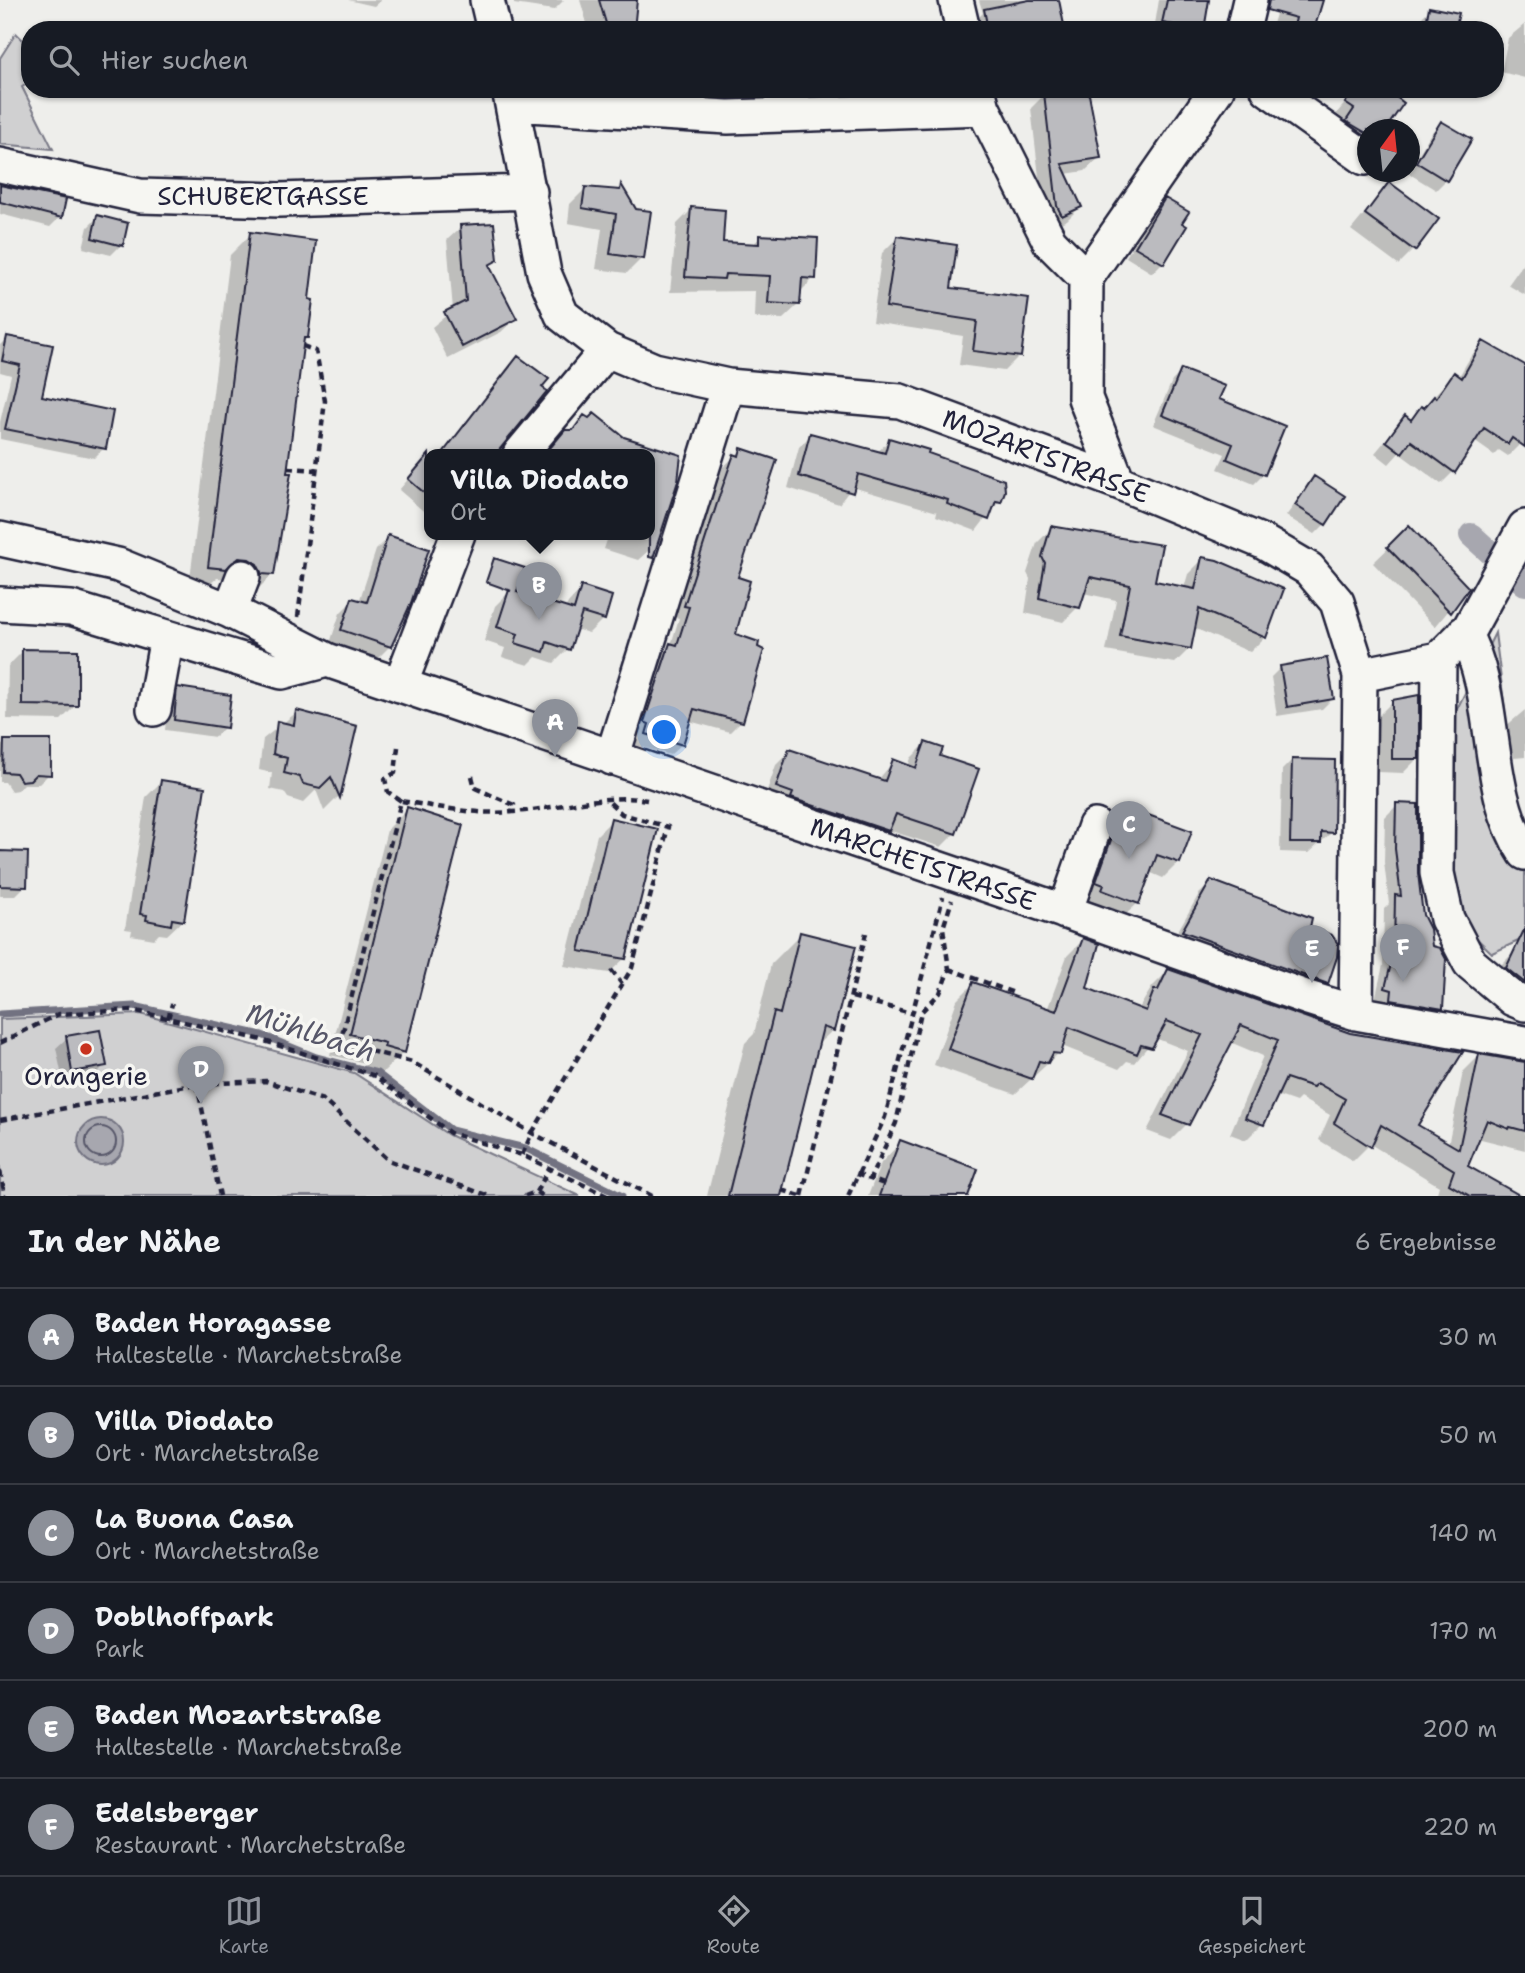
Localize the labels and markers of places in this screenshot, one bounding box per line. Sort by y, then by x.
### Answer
pin: B [516,562,562,620]
pin: A [532,699,578,757]
pin: C [1106,801,1152,859]
pin: F [1380,924,1426,982]
pin: E [1289,925,1335,983]
marker: Orangerie [78,1041,94,1057]
pin: D [178,1046,224,1104]
place label: Orangerie [24,1058,148,1093]

